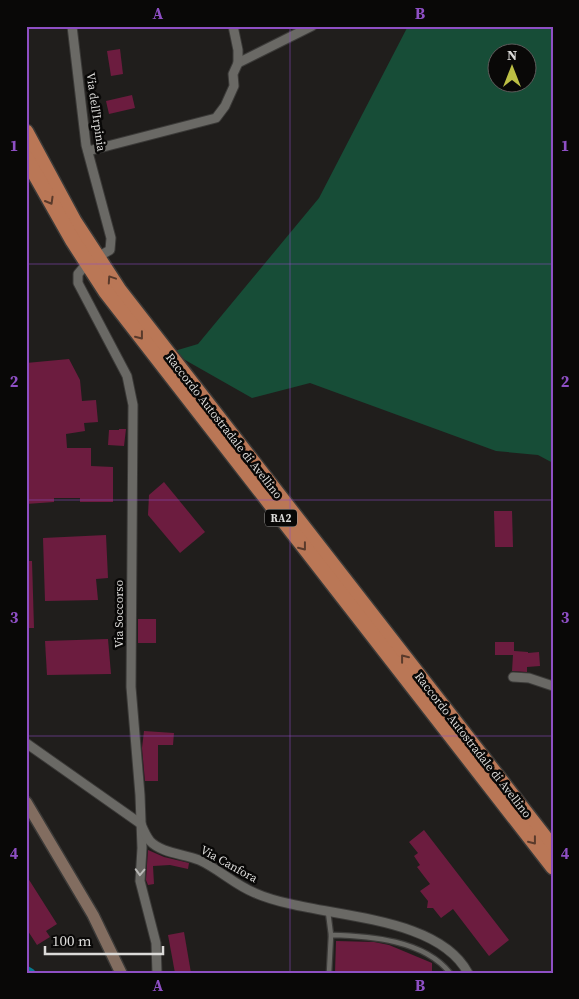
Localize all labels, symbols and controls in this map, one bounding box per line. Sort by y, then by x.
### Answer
text: A [153,2,164,24]
text: B [415,2,426,24]
north arrow [486,42,536,92]
text: N [507,45,517,65]
street label: Via dell'Irpinia [83,72,110,153]
text: 1 [10,134,18,156]
text: 1 [561,134,569,156]
one-way arrow [43,195,53,204]
one-way arrow [108,275,117,285]
one-way arrow [134,330,142,339]
street label: Raccordo Autostradale di Avellino [162,350,286,503]
text: 2 [10,370,19,392]
text: 2 [561,370,570,392]
road number: RA2 [265,509,297,526]
one-way arrow [298,542,307,551]
street label: Via Soccorso [111,580,127,648]
text: 3 [10,606,19,628]
text: 3 [561,606,570,628]
one-way arrow [402,655,410,664]
street label: Raccordo Autostradale di Avellino [411,669,535,822]
one-way arrow [527,835,535,844]
text: 4 [10,842,19,864]
street label: Via Canfora [198,842,261,887]
text: 4 [561,842,570,864]
one-way arrow [135,869,146,877]
scale bar [45,924,162,956]
text: 100 m [52,930,92,951]
text: A [153,974,164,996]
text: B [415,974,426,996]

